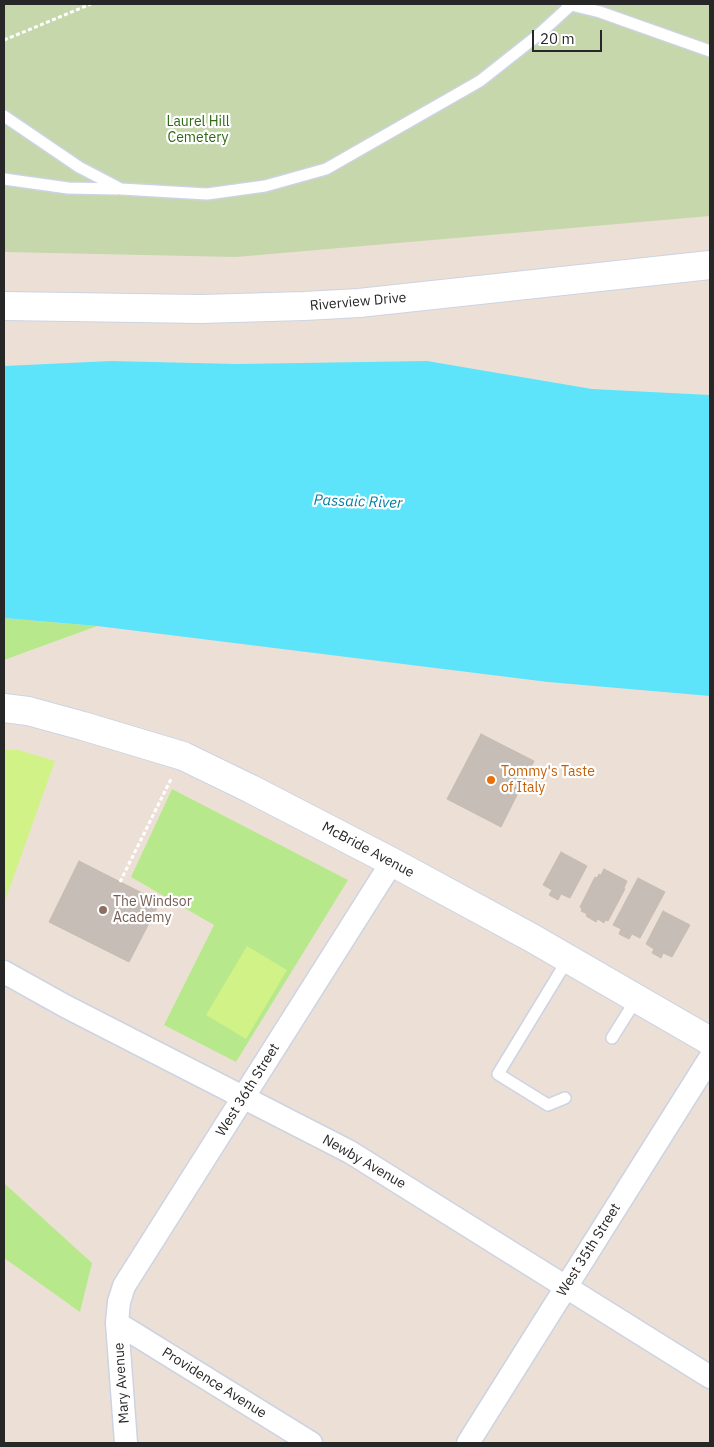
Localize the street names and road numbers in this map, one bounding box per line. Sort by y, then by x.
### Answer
street label: Riverview Drive [309,289,407,315]
street label: McBride Avenue [319,819,417,881]
street label: West 36th Street [213,1040,283,1140]
street label: Newby Avenue [319,1131,409,1193]
street label: West 35th Street [554,1200,624,1300]
street label: Mary Avenue [111,1342,133,1424]
street label: Providence Avenue [159,1344,269,1422]

